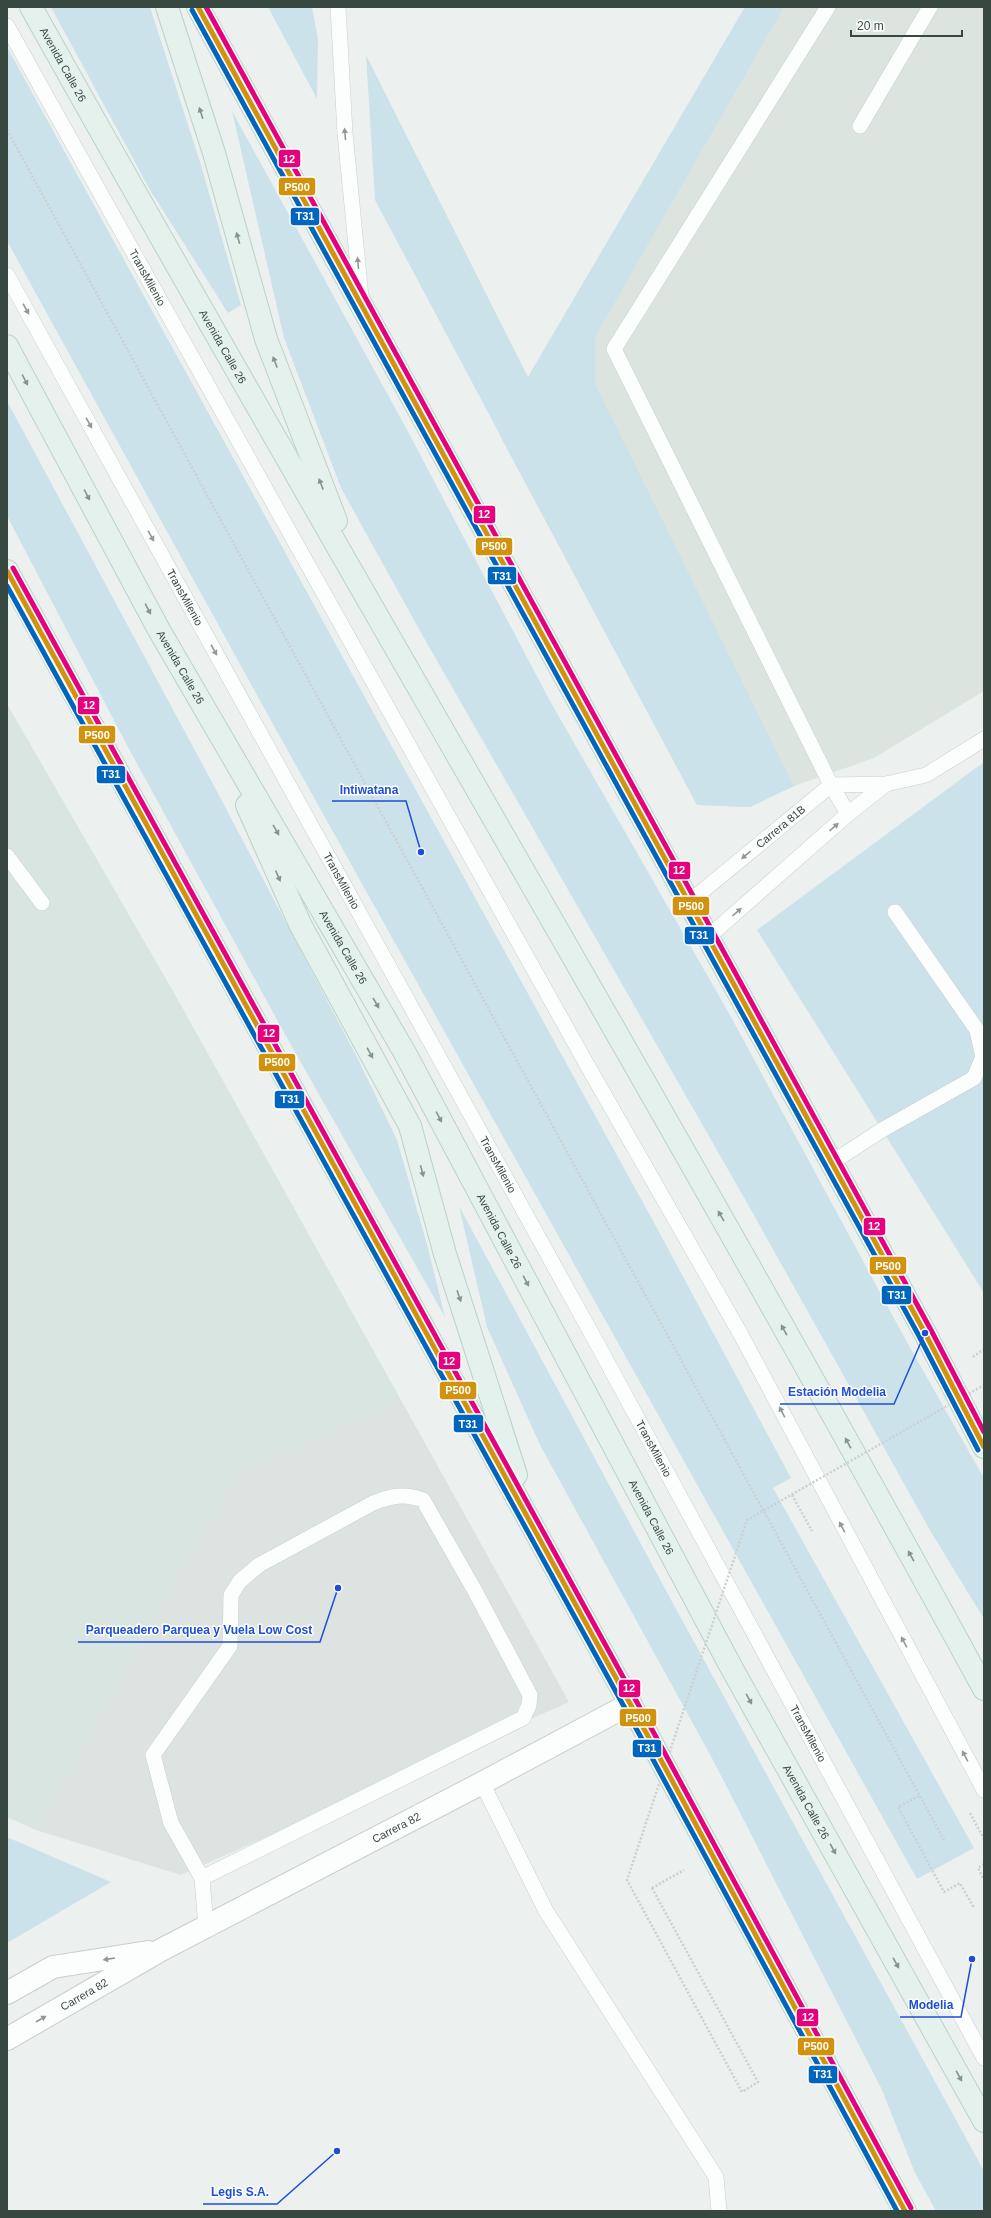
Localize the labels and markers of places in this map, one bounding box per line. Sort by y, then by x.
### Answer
callout: Intiwatana [332,777,406,801]
callout: Estación Modelia [780,1380,894,1404]
callout: Parqueadero Parquea y Vuela Low Cost [78,1618,320,1642]
callout: Modelia [900,1993,961,2017]
callout: Legis S.A. [203,2180,277,2204]

